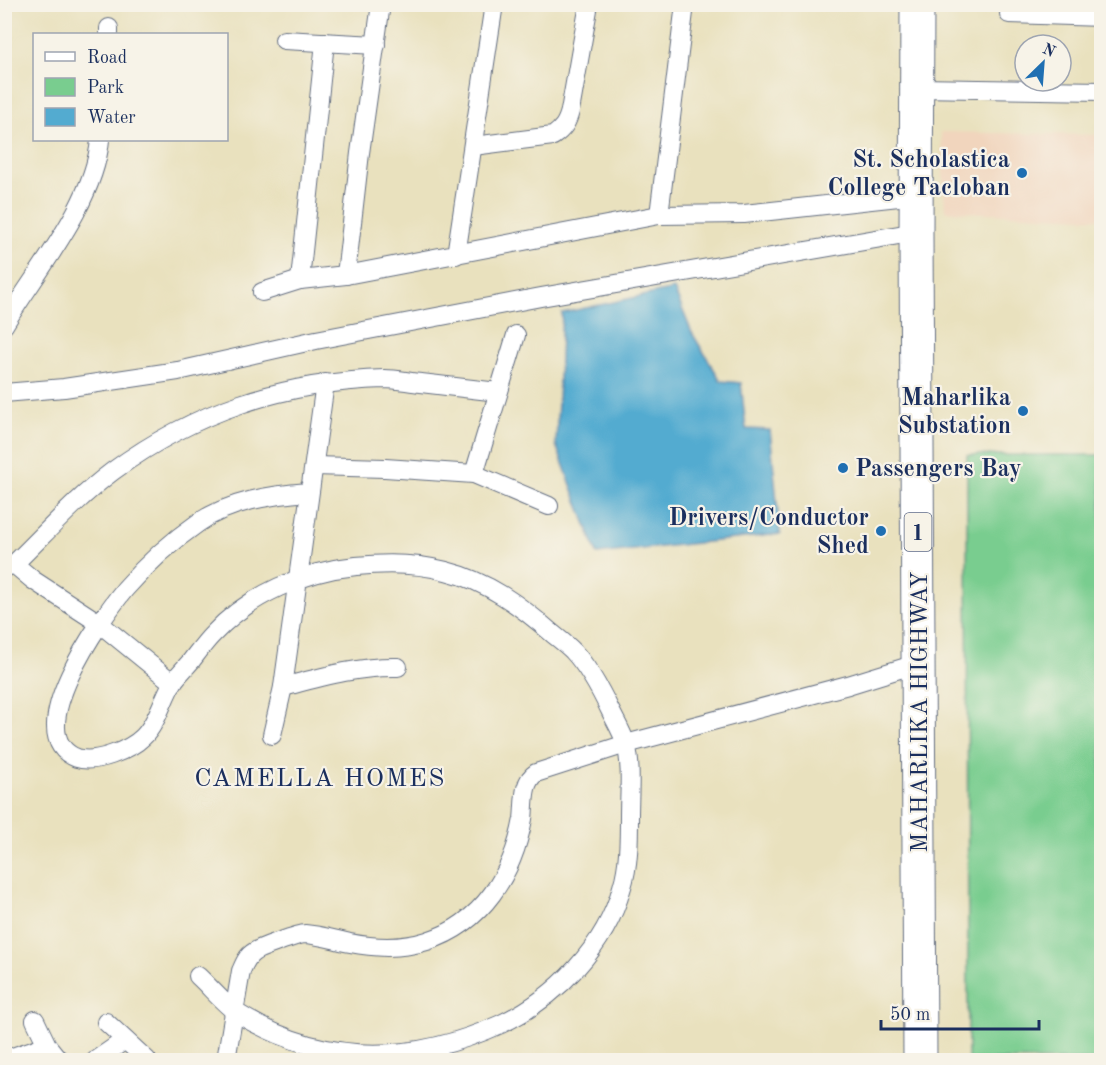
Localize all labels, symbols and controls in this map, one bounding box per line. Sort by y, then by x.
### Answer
legend [33,33,228,141]
north arrow [1013,33,1073,93]
text: N [1040,41,1058,61]
text: Road [87,49,127,67]
text: Park [87,79,124,97]
text: Water [87,109,136,127]
place label: St. Scholastica College Tacloban [828,149,1010,201]
marker: St. Scholastica College Tacloban [1015,166,1029,180]
place label: Maharlika Substation [898,387,1011,439]
marker: Maharlika Substation [1016,404,1030,418]
place label: Passengers Bay [855,458,1022,482]
marker: Passengers Bay [836,461,850,475]
place label: Drivers/Conductor Shed [669,507,869,559]
road number: 1 [904,513,932,551]
marker: Drivers/Conductor Shed [874,524,888,538]
street label: MAHARLIKA HIGHWAY [909,571,933,853]
district label: CAMELLA HOMES [194,766,446,792]
scale bar [881,993,1038,1031]
text: 50 m [890,1006,930,1024]

